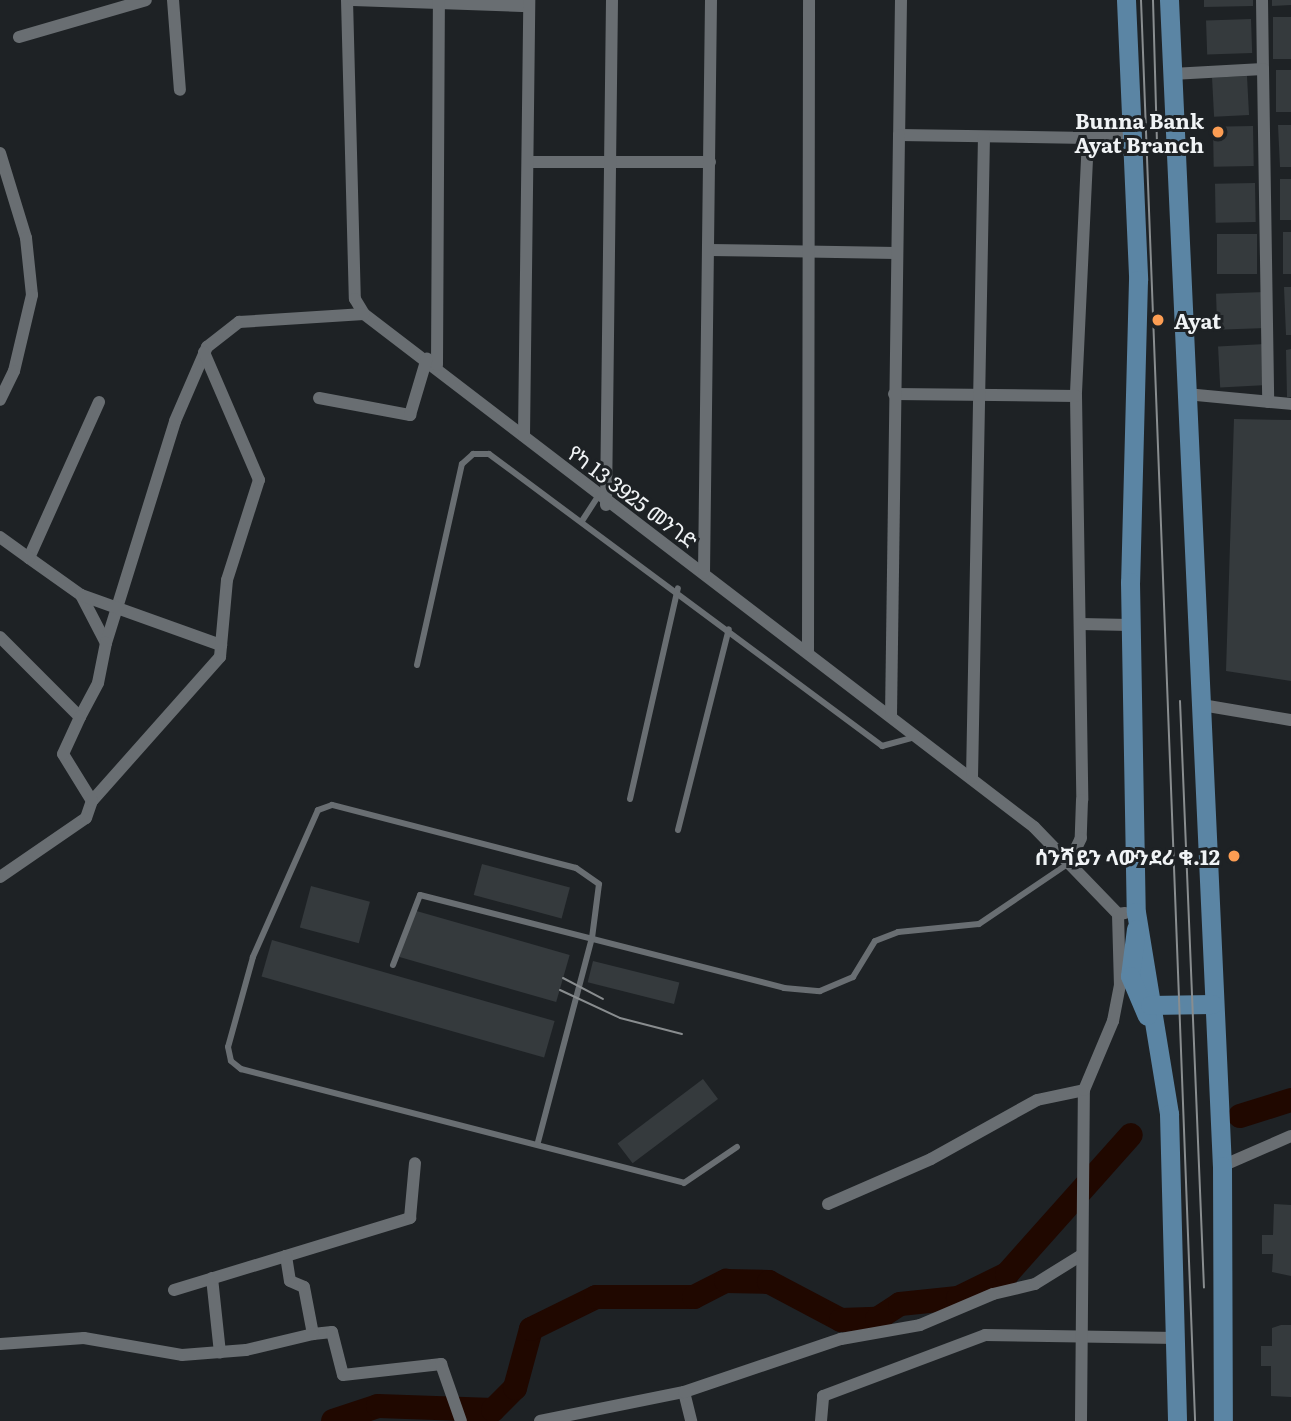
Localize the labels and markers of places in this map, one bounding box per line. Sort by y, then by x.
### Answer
place label: Bunna Bank Ayat Branch [1075,107,1204,157]
marker: Bunna Bank Ayat Branch [1210,124,1226,140]
place label: Ayat [1174,307,1221,333]
marker: Ayat [1148,310,1168,330]
place label: ሰንሻይን ላውንደሪ ቁ.12 [1035,843,1220,869]
marker: ሰንሻይን ላውንደሪ ቁ.12 [1226,848,1242,864]

